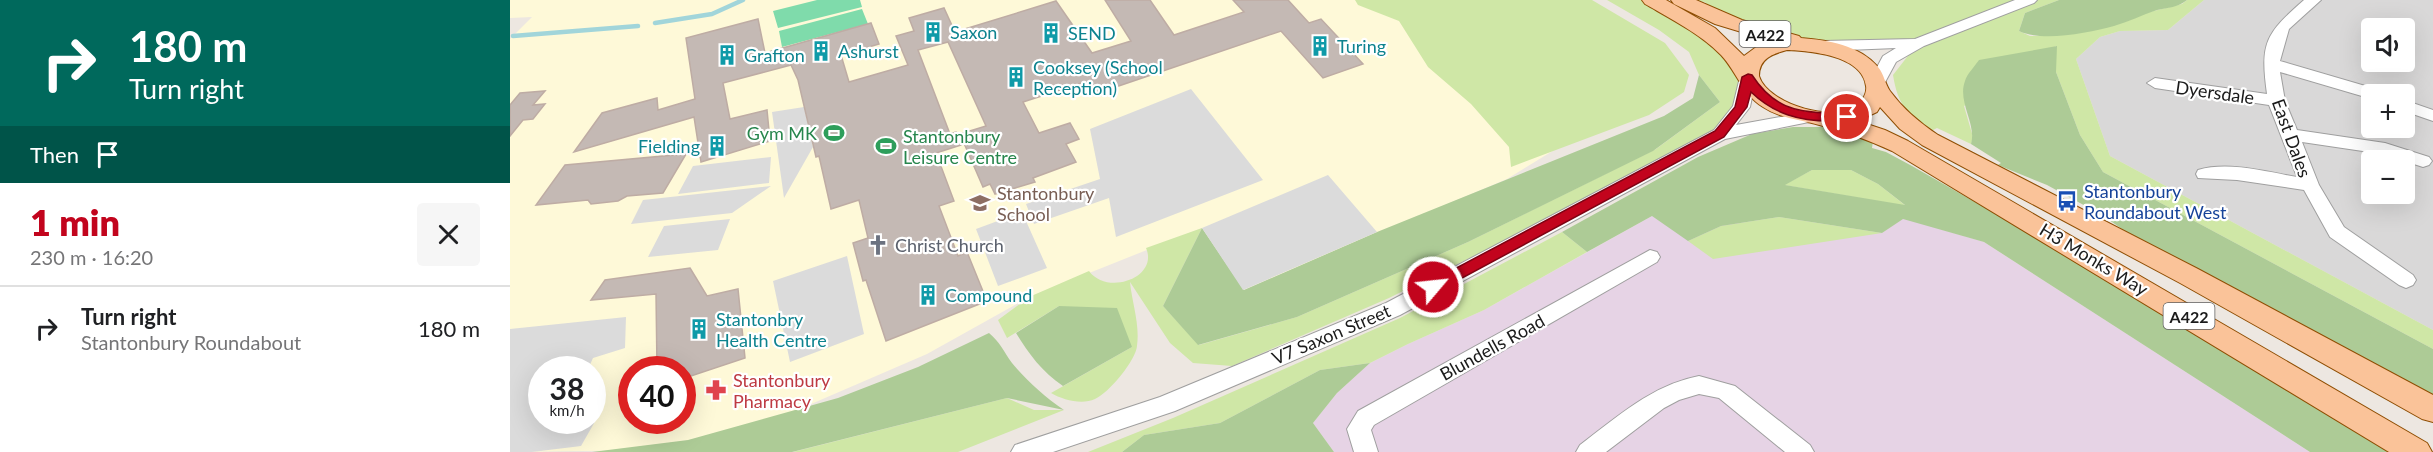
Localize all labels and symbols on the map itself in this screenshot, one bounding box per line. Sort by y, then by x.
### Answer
building icon: Saxon [921,20,945,44]
place label: Saxon [950,21,997,43]
building icon: SEND [1039,21,1063,45]
road number: A422 [1740,21,1790,47]
place label: SEND [1068,22,1116,44]
building icon: Turing [1308,34,1332,58]
place label: Turing [1337,35,1386,57]
building icon: Ashurst [809,39,833,63]
place label: Ashurst [838,40,899,62]
building icon: Grafton [715,43,739,67]
place label: Grafton [744,44,805,66]
place label: Cooksey (School Reception) [1033,56,1163,99]
building icon: Cooksey (School Reception) [1004,65,1028,89]
street label: Dyersdale [2174,76,2256,108]
pin [1821,91,1872,142]
street label: East Dales [2268,96,2316,180]
sports icon: Gym MK [822,121,846,145]
place label: Gym MK [747,122,817,144]
place label: Stantonbury Leisure Centre [903,125,1017,168]
building icon: Fielding [705,134,729,158]
sports icon: Stantonbury Leisure Centre [874,134,898,158]
place label: Fielding [638,135,700,157]
place label: Stantonbury Roundabout West [2084,180,2227,223]
place label: Stantonbury School [997,182,1095,225]
bus stop icon: Stantonbury Roundabout West [2055,189,2079,213]
school or university icon: Stantonbury School [968,191,992,215]
street label: H3 Monks Way [2036,218,2153,300]
church icon: Christ Church [866,233,890,257]
place label: Christ Church [895,234,1004,256]
position arrow [1401,255,1465,319]
building icon: Compound [916,283,940,307]
place label: Compound [945,284,1032,306]
street label: V7 Saxon Street [1268,299,1394,369]
road number: A422 [2164,303,2214,329]
place label: Stantonbry Health Centre [716,308,827,351]
street label: Blundells Road [1436,309,1548,385]
building icon: Stantonbry Health Centre [687,317,711,341]
speed limit sign: 40 [618,356,696,434]
place label: Stantonbury Pharmacy [733,369,831,412]
pharmacy icon: Stantonbury Pharmacy [704,378,728,402]

